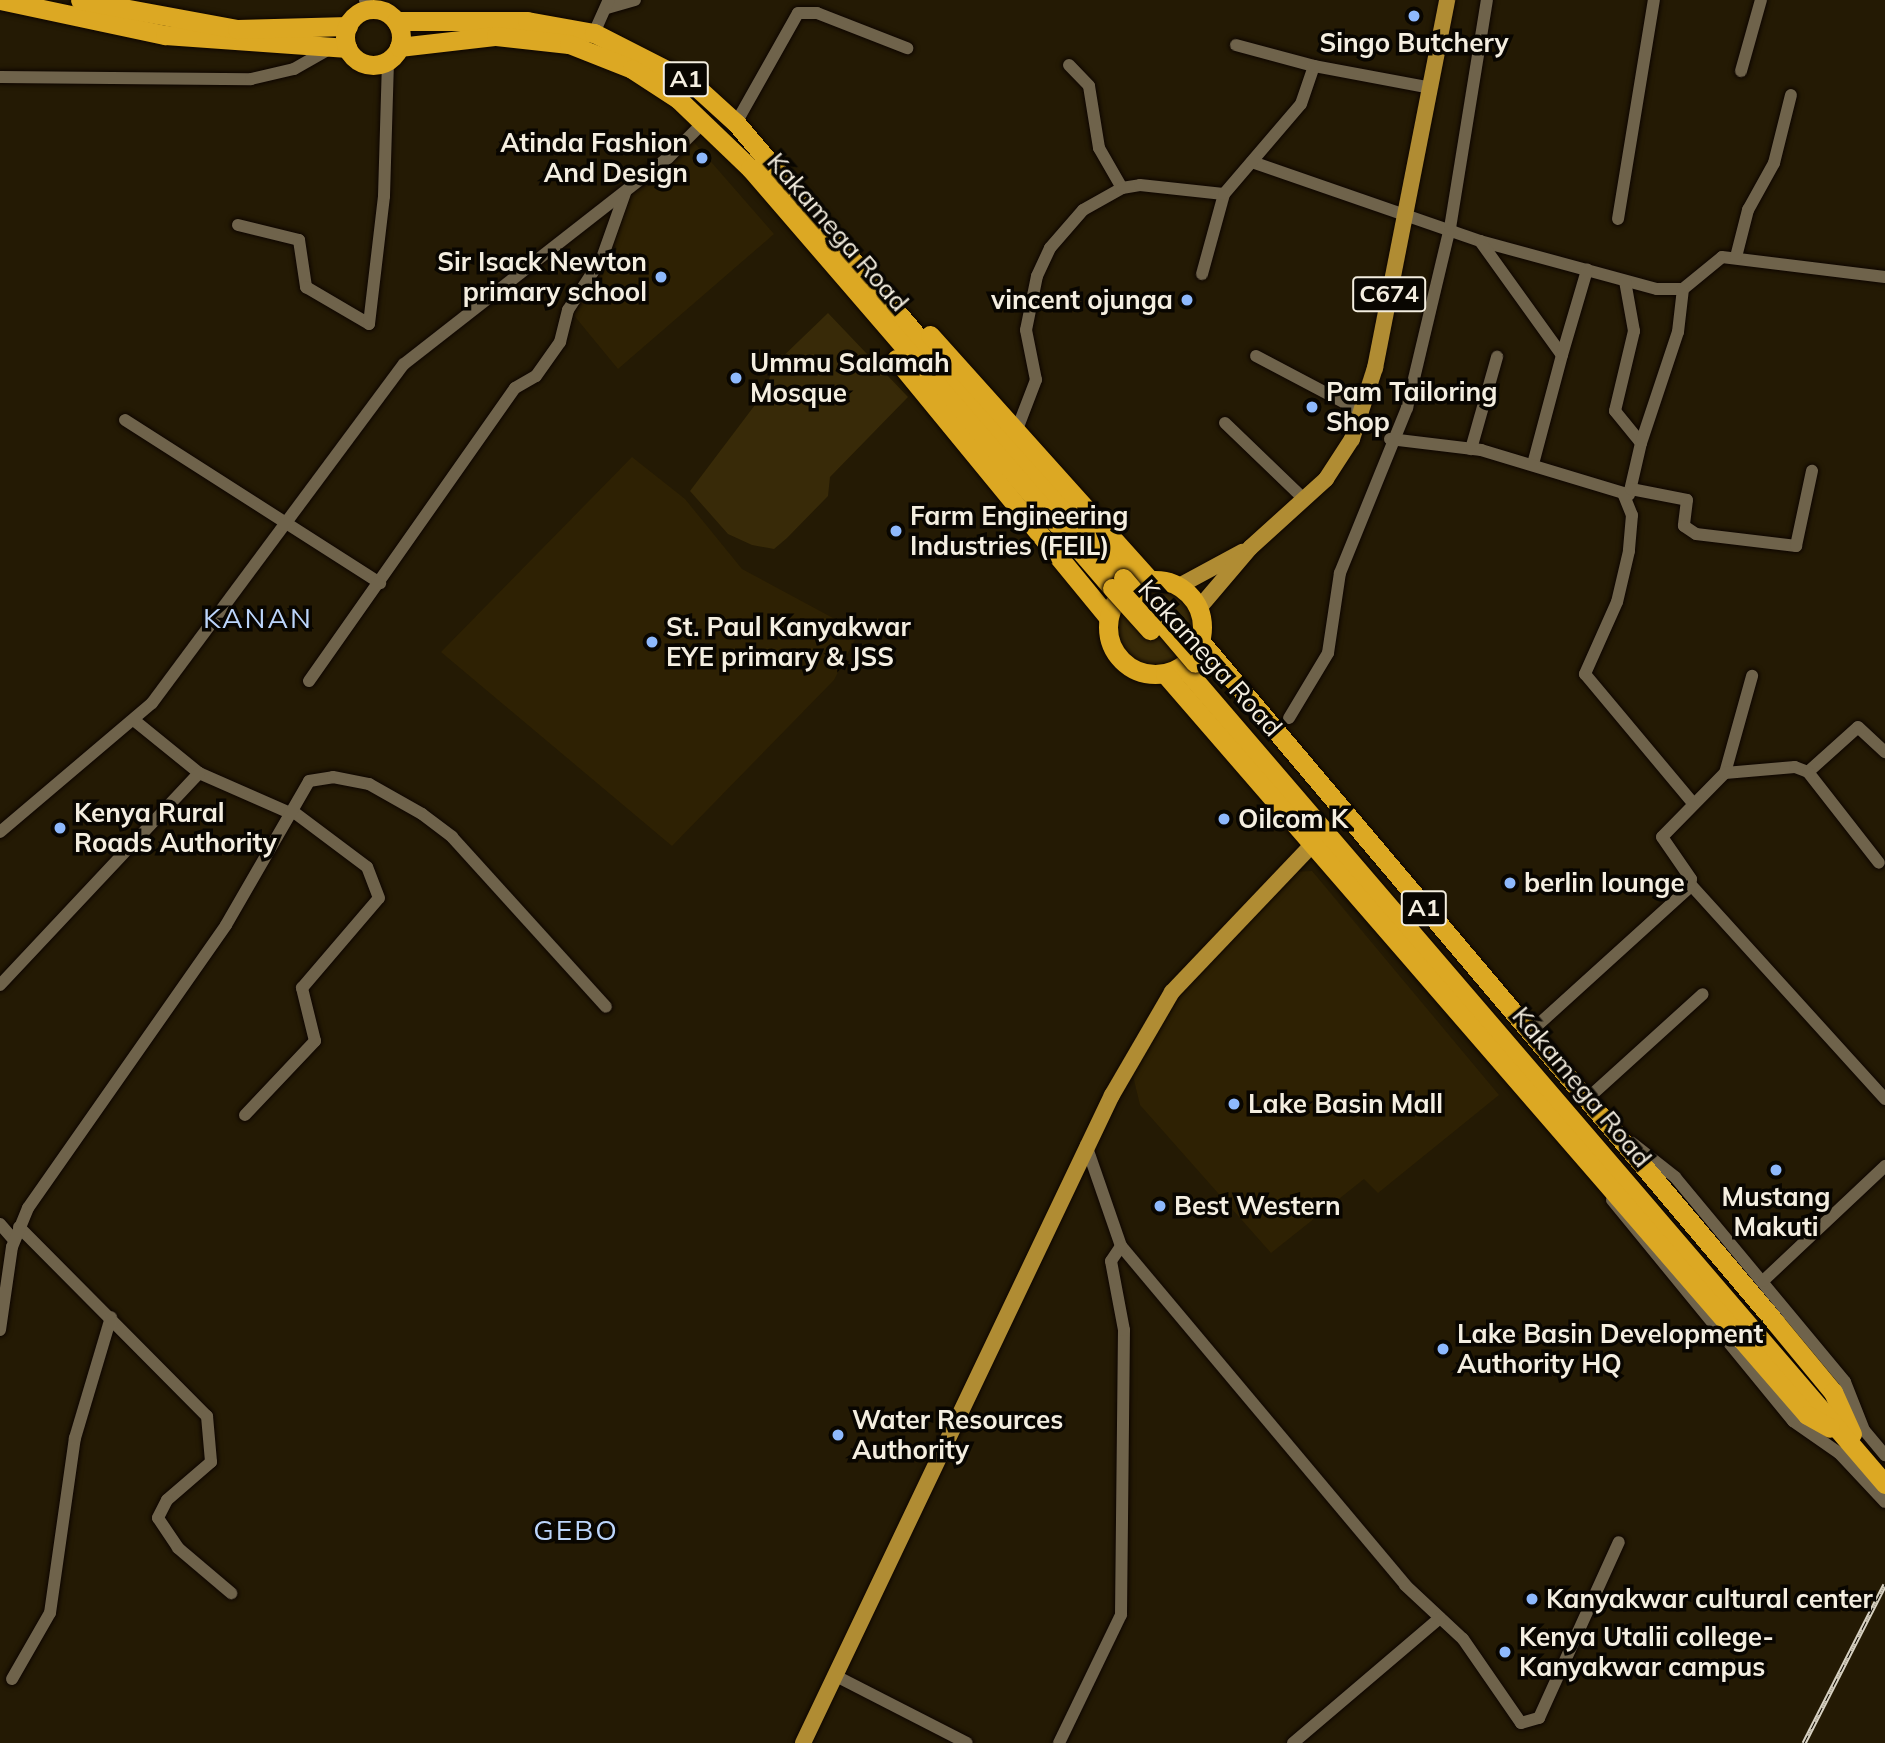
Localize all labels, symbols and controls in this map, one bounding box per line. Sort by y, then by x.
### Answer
marker: Singo Butchery [1406,8,1422,24]
place label: Singo Butchery [1319,27,1509,59]
road number: A1 [662,58,710,100]
place label: Atinda Fashion And Design [500,127,688,188]
street label: Kakamega Road [761,146,915,318]
marker: Atinda Fashion And Design [694,150,710,166]
place label: Sir Isack Newton primary school [437,246,647,308]
marker: Sir Isack Newton primary school [653,269,669,285]
road number: C674 [1350,274,1428,314]
place label: vincent ojunga [991,284,1173,316]
marker: vincent ojunga [1179,292,1195,308]
place label: Ummu Salamah Mosque [750,347,950,408]
marker: Ummu Salamah Mosque [728,370,744,386]
place label: Pam Tailoring Shop [1326,376,1497,438]
marker: Pam Tailoring Shop [1304,399,1320,415]
place label: Farm Engineering Industries (FEIL) [910,500,1128,562]
marker: Farm Engineering Industries (FEIL) [888,523,904,539]
street label: Kakamega Road [1132,573,1288,743]
district label: KANAN [204,601,312,635]
place label: St. Paul Kanyakwar EYE primary & JSS [666,611,911,672]
marker: St. Paul Kanyakwar EYE primary & JSS [644,634,660,650]
place label: Kenya Rural Roads Authority [74,797,277,858]
place label: Oilcom K [1238,803,1348,835]
marker: Oilcom K [1216,811,1232,827]
marker: Kenya Rural Roads Authority [52,820,68,836]
place label: berlin lounge [1524,867,1685,899]
marker: berlin lounge [1502,875,1518,891]
road number: A1 [1400,888,1448,928]
street label: Kakamega Road [1506,1000,1658,1174]
place label: Lake Basin Mall [1248,1088,1443,1120]
marker: Lake Basin Mall [1226,1096,1242,1112]
marker: Mustang Makuti [1768,1162,1784,1178]
place label: Mustang Makuti [1722,1181,1830,1242]
place label: Best Western [1174,1190,1341,1222]
marker: Best Western [1152,1198,1168,1214]
place label: Lake Basin Development Authority HQ [1457,1318,1763,1380]
marker: Lake Basin Development Authority HQ [1435,1341,1451,1357]
place label: Water Resources Authority [852,1404,1063,1466]
marker: Water Resources Authority [830,1427,846,1443]
district label: GEBO [534,1513,618,1547]
place label: Kanyakwar cultural center [1546,1583,1873,1615]
marker: Kanyakwar cultural center [1524,1591,1540,1607]
place label: Kenya Utalii college- Kanyakwar campus [1519,1621,1774,1682]
marker: Kenya Utalii college- Kanyakwar campus [1497,1644,1513,1660]

